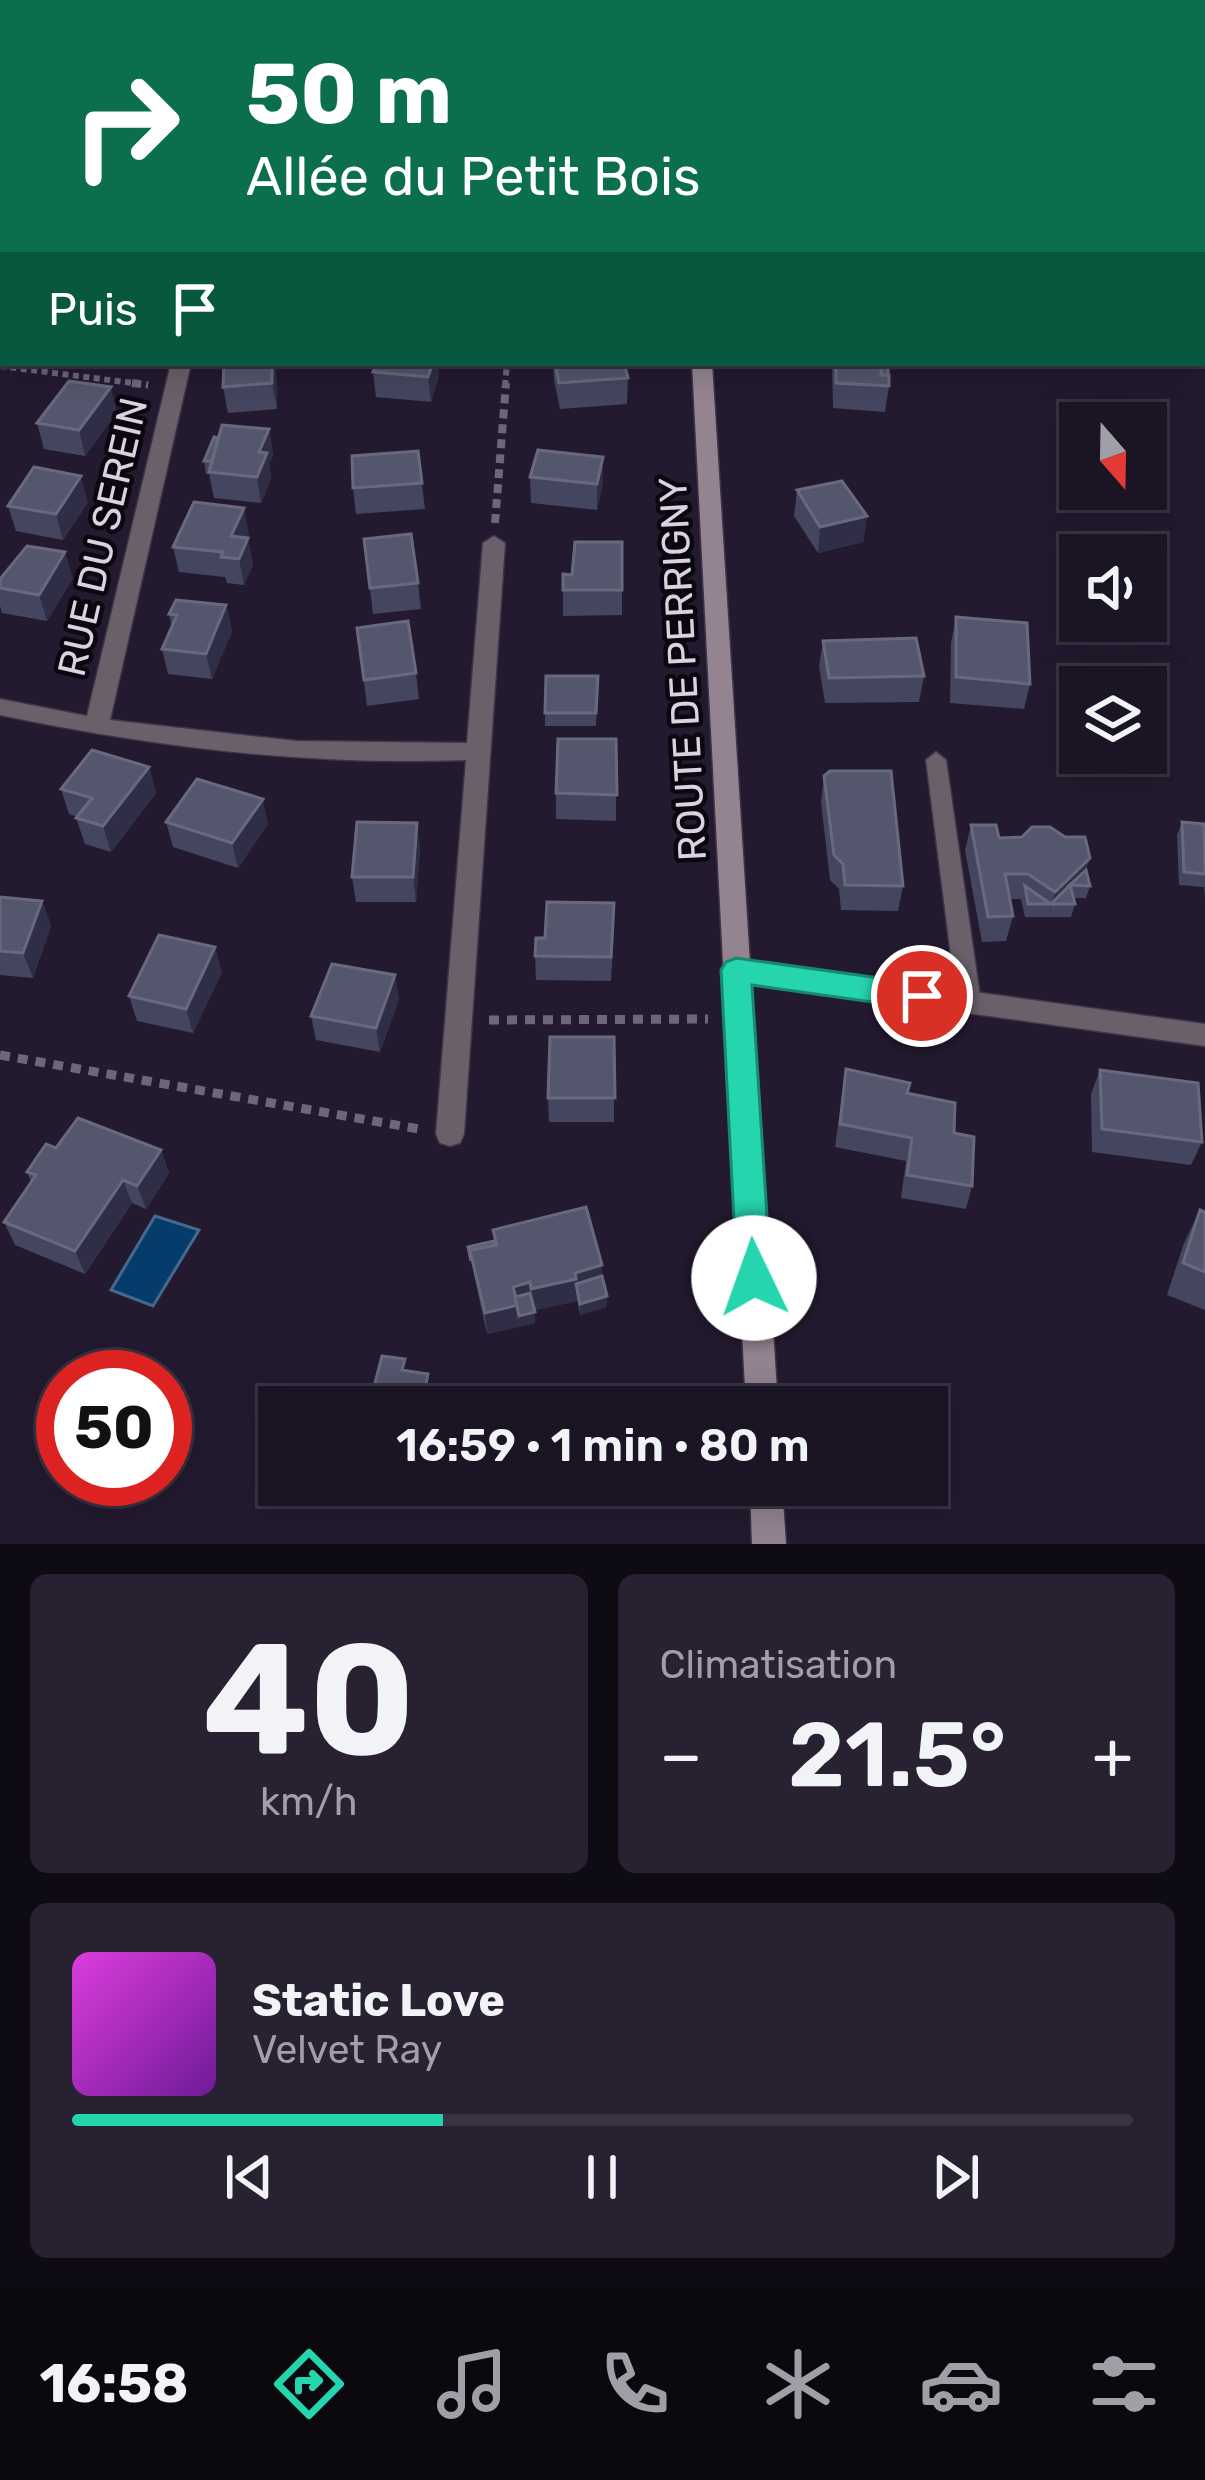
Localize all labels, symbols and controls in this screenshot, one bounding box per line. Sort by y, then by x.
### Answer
text: 50 m [246,44,452,144]
icon: right [48,48,204,204]
text: Allée du Petit Bois [246,145,701,209]
icon: arrive [162,276,228,342]
text: Puis [48,283,138,336]
street label: RUE DU SEREIN [49,393,157,681]
north arrow [1059,402,1167,510]
map controls [1059,402,1167,774]
street label: ROUTE DE PERRIGNY [650,476,716,862]
button: sound [1059,534,1167,642]
button: layers [1059,666,1167,774]
pin [871,945,973,1047]
icon: arrive [889,963,955,1029]
position arrow [691,1215,817,1341]
speed limit sign: 50 [36,1350,192,1506]
text: 16:59 · 1 min · 80 m [396,1419,810,1472]
text: 40 [202,1608,415,1793]
text: Climatisation [660,1642,897,1688]
text: 21.5° [788,1702,1006,1809]
text: − [660,1716,702,1795]
text: + [1092,1716,1133,1795]
text: km/h [260,1779,357,1825]
text: Static Love [252,1974,505,2027]
text: Velvet Ray [252,2027,442,2073]
icon: previous [216,2144,282,2210]
icon: pause [569,2144,635,2210]
icon: next [923,2144,989,2210]
icon: directions [267,2342,351,2426]
icon: music [430,2342,514,2426]
icon: phone [593,2342,677,2426]
icon: climate [756,2342,840,2426]
icon: car [919,2342,1003,2426]
icon: filters [1082,2342,1166,2426]
text: 16:58 [39,2352,189,2416]

